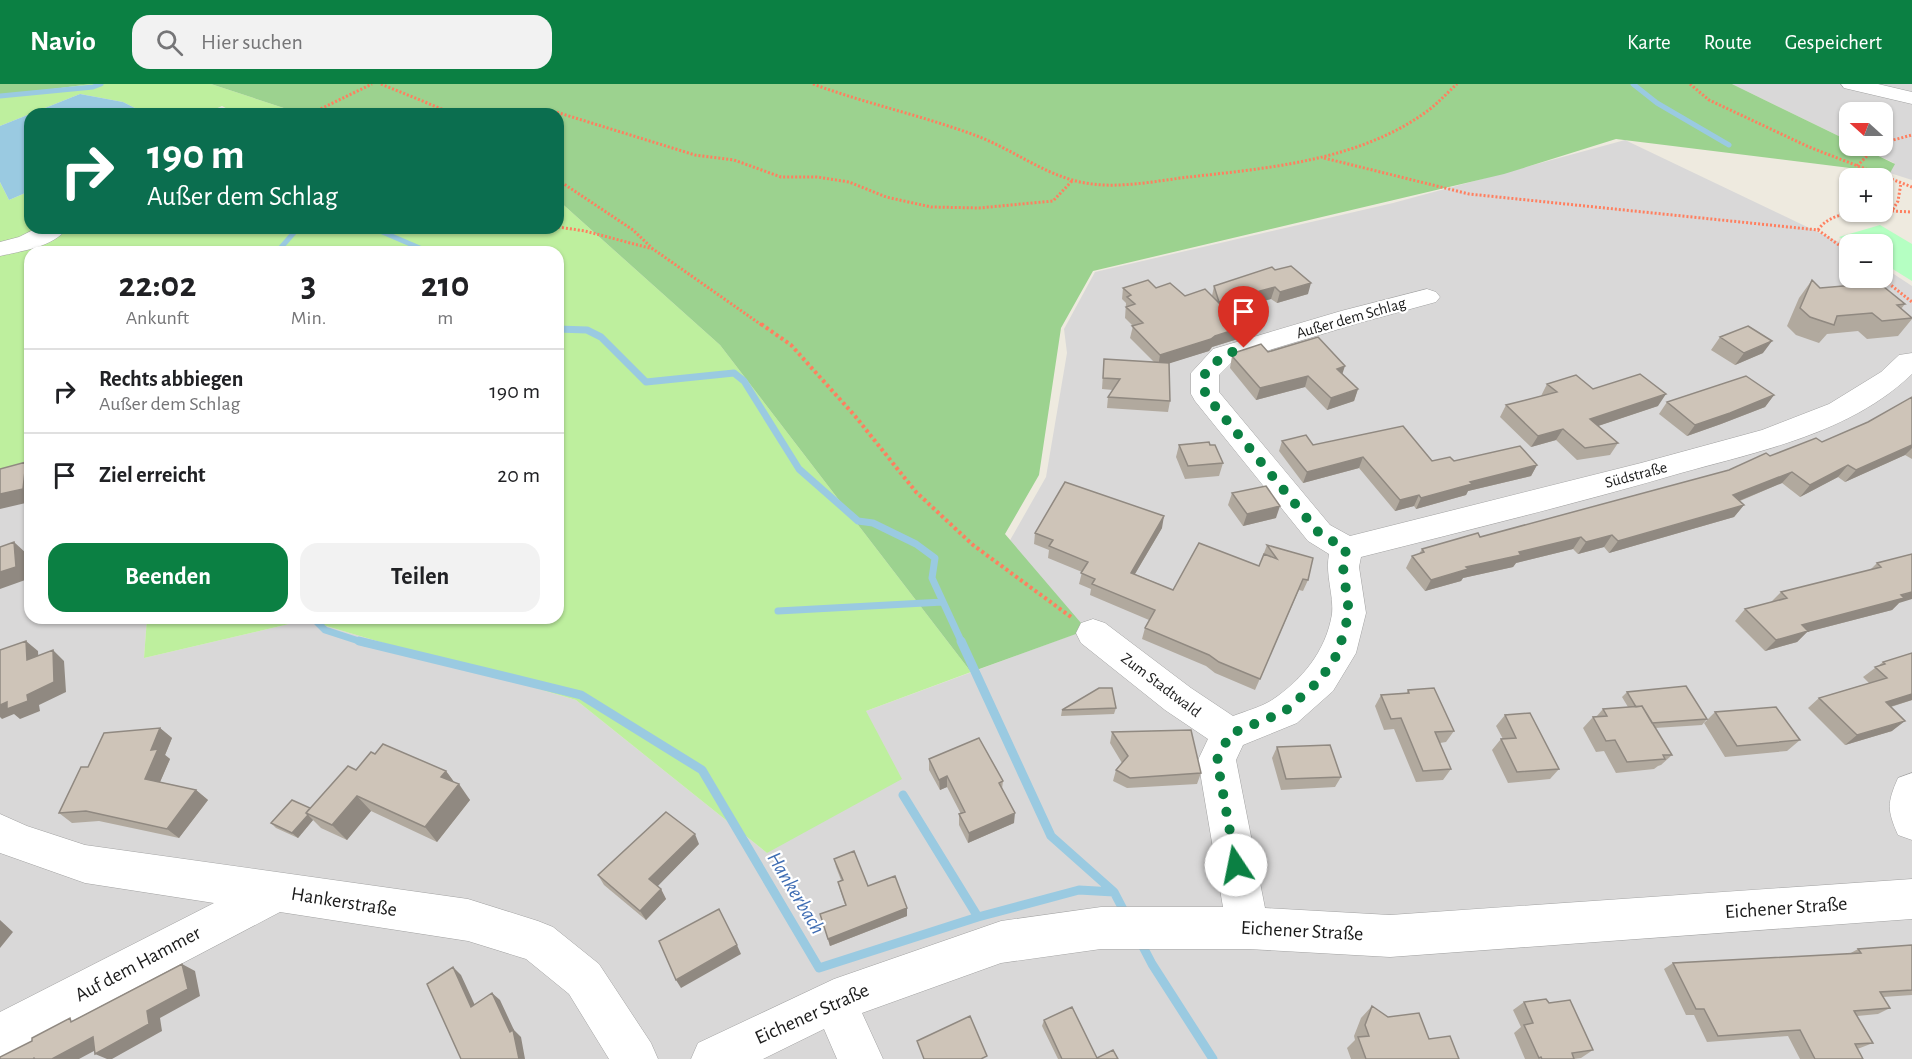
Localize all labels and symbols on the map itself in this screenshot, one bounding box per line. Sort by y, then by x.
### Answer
north arrow [1839,102,1893,156]
pin [1218,286,1269,348]
street label: Außer dem Schlag [1294,295,1408,341]
street label: Südstraße [1603,459,1669,491]
street label: Zum Stadtwald [1118,650,1204,720]
position arrow [1204,833,1268,897]
water label: Hankerbach [763,848,829,938]
street label: Hankerstraße [290,884,398,920]
street label: Eichener Straße [1724,894,1848,922]
street label: Eichener Straße [1240,918,1364,944]
street label: Auf dem Hammer [72,922,205,1006]
street label: Eichener Straße [752,980,872,1048]

